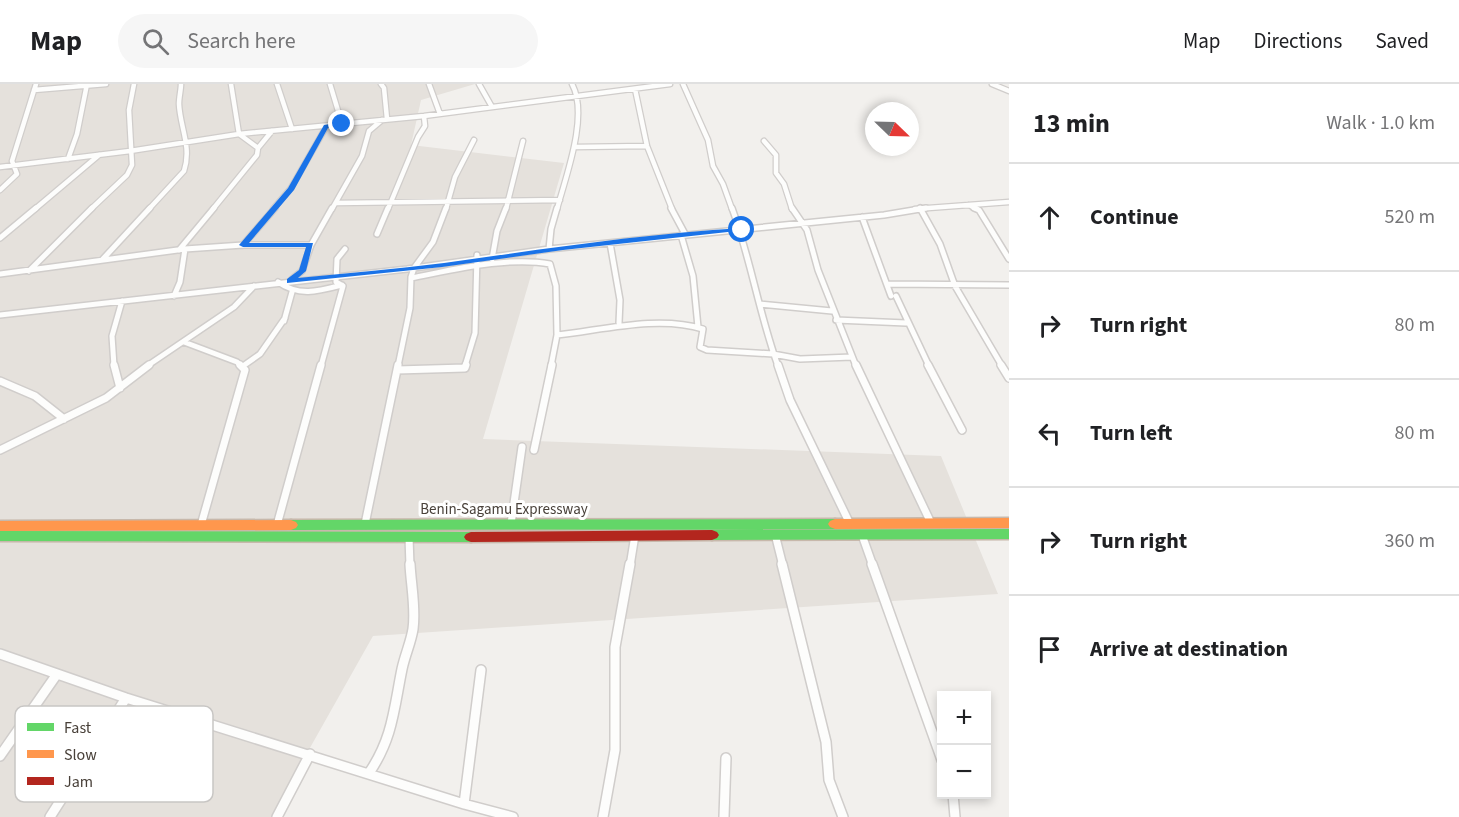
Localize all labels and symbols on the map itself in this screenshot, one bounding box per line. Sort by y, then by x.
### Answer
north arrow [865,102,919,156]
route end [328,110,354,136]
route start [728,216,754,242]
street label: Benin-Sagamu Expressway [420,499,588,520]
legend [15,706,213,802]
text: Fast [64,717,92,739]
text: Slow [64,744,97,766]
text: Jam [64,771,93,793]

